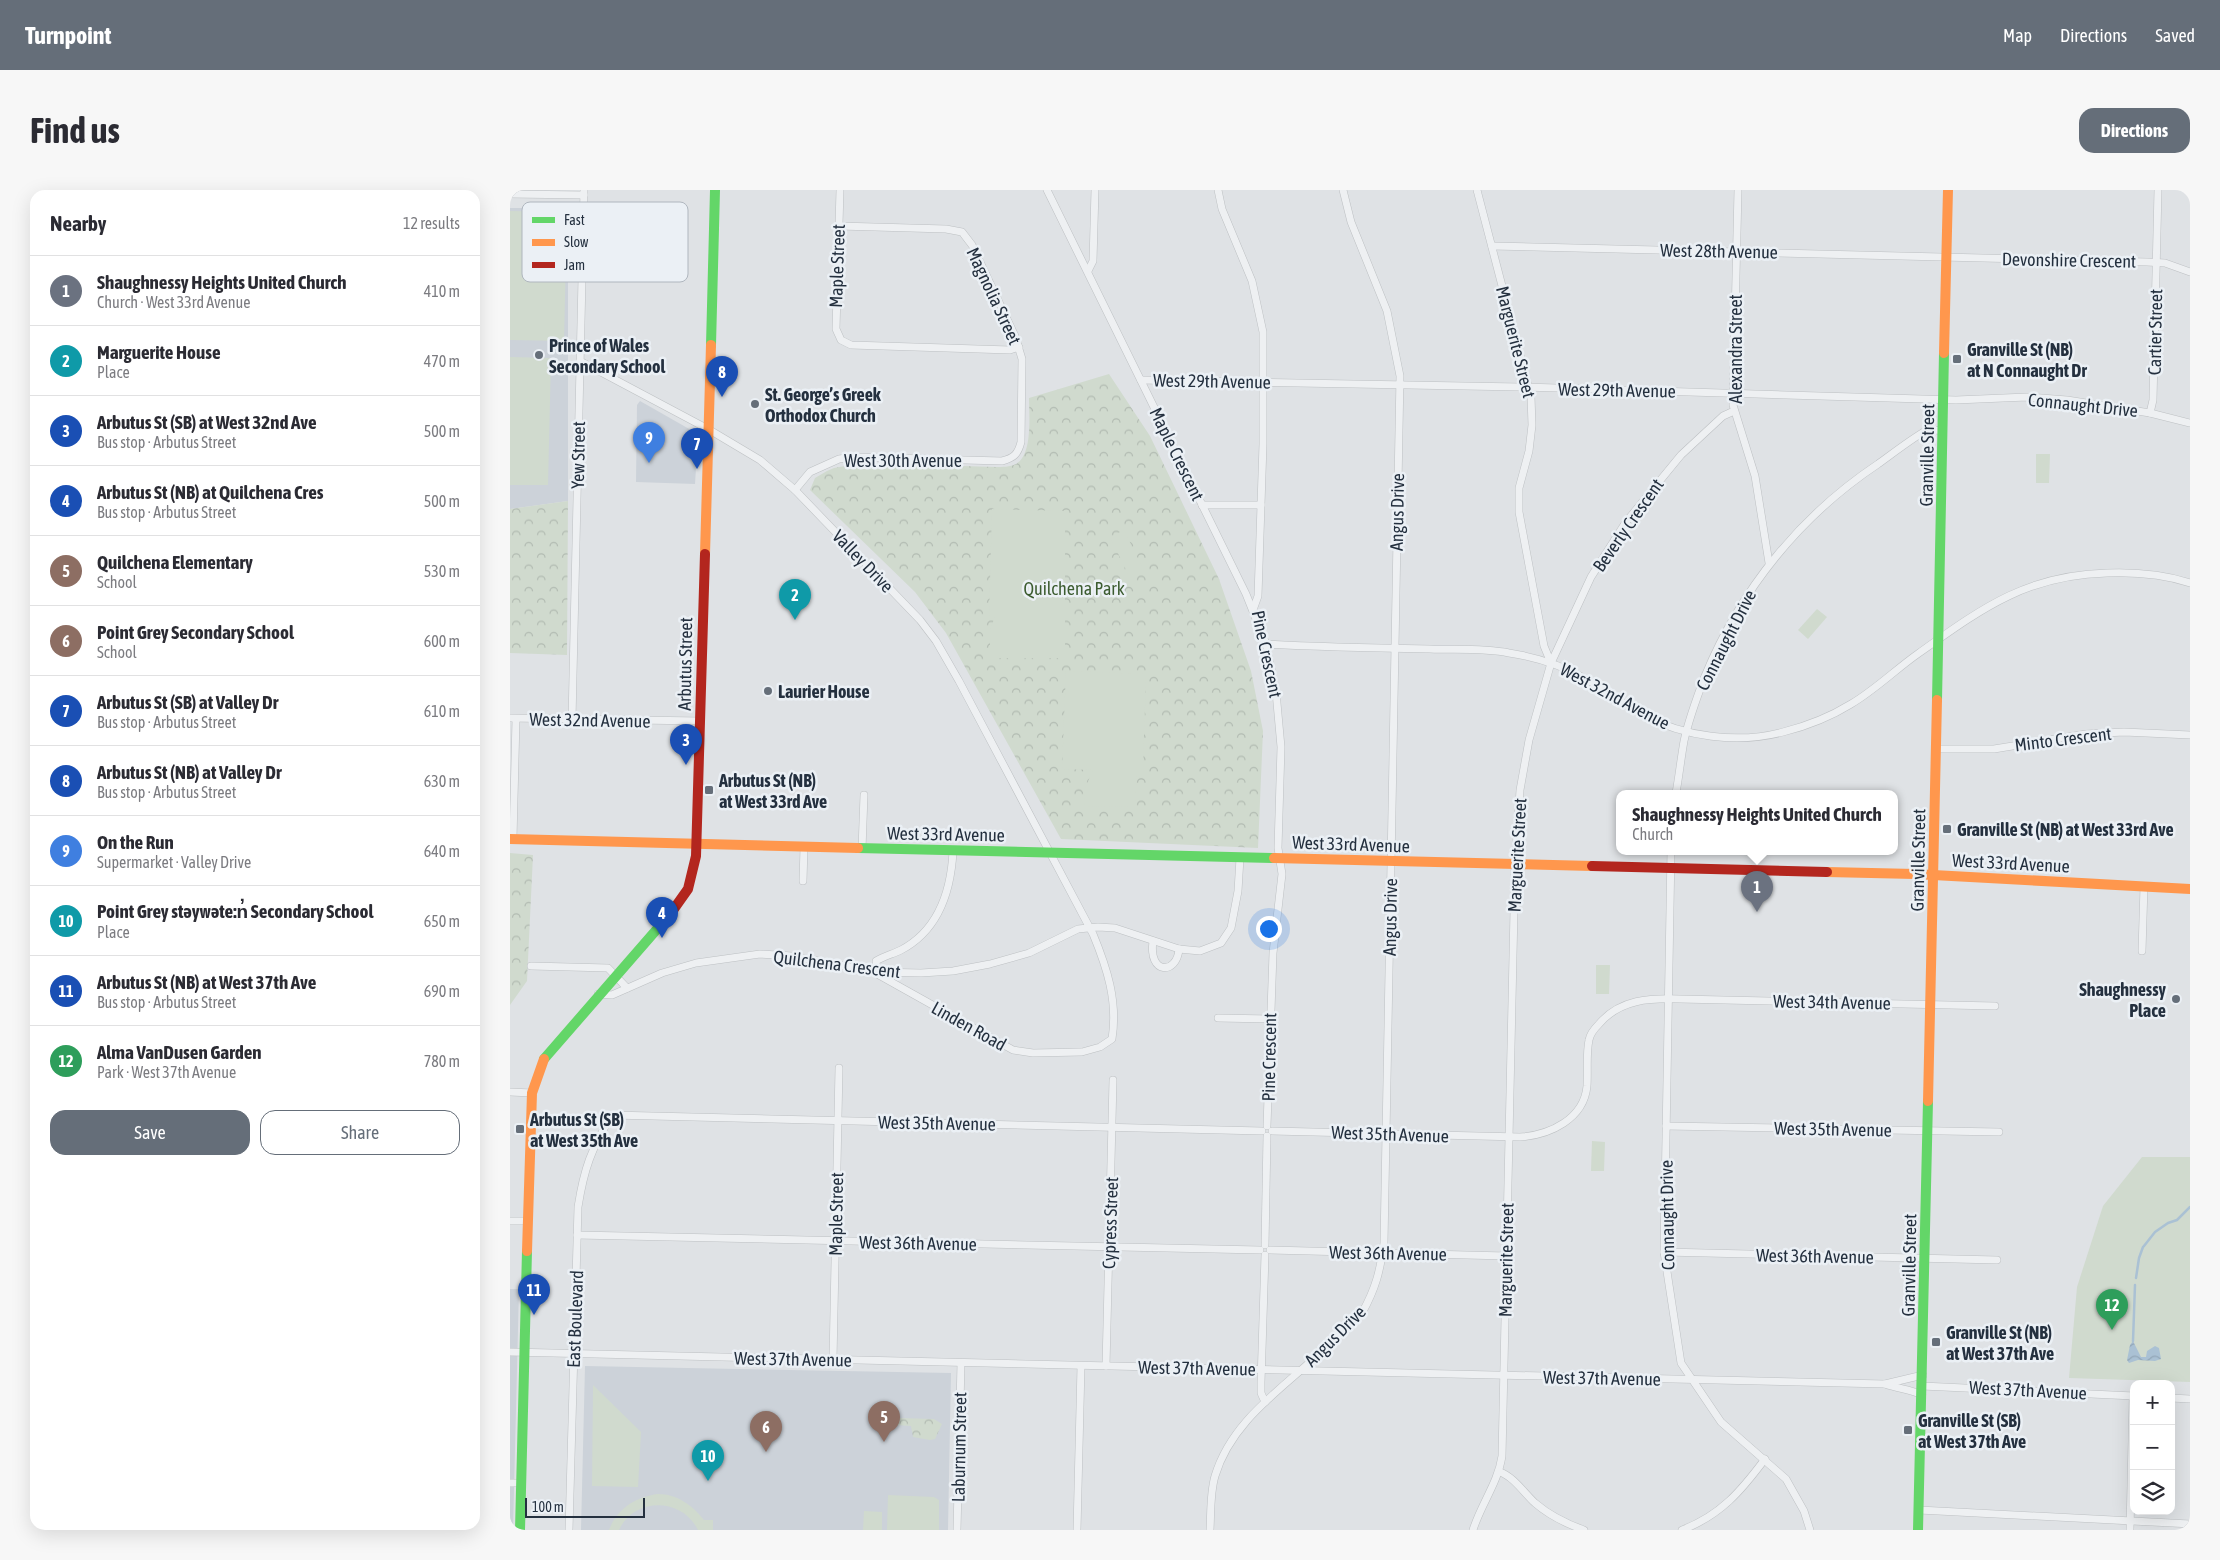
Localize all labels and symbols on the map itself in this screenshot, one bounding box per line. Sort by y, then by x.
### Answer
legend [522,202,688,282]
text: Fast [564,212,585,228]
street label: Maple Street [825,224,849,308]
text: Slow [564,234,589,250]
street label: West 28th Avenue [1660,239,1778,263]
street label: Magnolia Street [962,244,1026,348]
street label: Devonshire Crescent [2002,248,2136,272]
text: Jam [564,257,585,273]
street label: Marguerite Street [1492,284,1540,400]
street label: Cartier Street [2144,289,2166,375]
street label: Alexandra Street [1725,294,1746,404]
place label: Prince of Wales Secondary School [549,335,665,377]
place label: Granville St (NB) at N Connaught Dr [1967,339,2087,381]
marker: Prince of Wales Secondary School [533,349,545,361]
marker: Granville St (NB) at N Connaught Dr [1951,353,1963,365]
pin: 8 [706,356,738,397]
street label: West 29th Avenue [1153,369,1271,393]
street label: West 29th Avenue [1558,378,1676,402]
place label: St. George’s Greek Orthodox Church [765,384,882,426]
street label: Connaught Drive [2027,389,2139,421]
marker: St. George’s Greek Orthodox Church [749,398,761,410]
street label: Maple Crescent [1145,404,1209,504]
street label: Granville Street [1916,404,1938,506]
street label: Yew Street [567,421,589,489]
pin: 9 [633,422,665,463]
pin: 7 [681,428,713,469]
street label: West 30th Avenue [844,450,962,471]
street label: Angus Drive [1386,473,1408,551]
street label: Beverly Crescent [1588,475,1668,575]
street label: Valley Drive [828,525,898,597]
park label: Quilchena Park [1023,578,1125,599]
pin: 2 [779,579,811,620]
street label: Connaught Drive [1692,586,1760,694]
street label: Pine Crescent [1248,608,1286,700]
street label: Arbutus Street [674,617,696,711]
street label: West 32nd Avenue [1557,658,1673,734]
place label: Laurier House [778,681,870,702]
marker: Laurier House [762,685,774,697]
street label: West 32nd Avenue [529,708,651,732]
street label: Minto Crescent [2013,723,2113,755]
pin: 3 [670,724,702,765]
place label: Arbutus St (NB) at West 33rd Ave [718,770,827,812]
marker: Arbutus St (NB) at West 33rd Ave [703,784,715,796]
street label: Marguerite Street [1504,797,1530,913]
street label: Granville Street [1907,809,1929,911]
place label: Granville St (NB) at West 33rd Ave [1957,819,2174,840]
street label: West 33rd Avenue [887,822,1005,846]
marker: Granville St (NB) at West 33rd Ave [1941,823,1953,835]
street label: West 33rd Avenue [1292,831,1410,857]
street label: West 33rd Avenue [1952,849,2070,877]
pin: 1 [1741,871,1773,912]
street label: Angus Drive [1379,878,1401,956]
pin: 4 [646,897,678,938]
your location [1256,916,1282,942]
street label: Quilchena Crescent [772,946,902,982]
place label: Shaughnessy Place [2079,979,2167,1021]
street label: West 34th Avenue [1773,990,1891,1014]
marker: Shaughnessy Place [2170,993,2182,1005]
street label: Linden Road [928,997,1010,1055]
street label: Pine Crescent [1258,1012,1280,1102]
place label: Arbutus St (SB) at West 35th Ave [529,1109,638,1151]
street label: West 35th Avenue [878,1111,996,1135]
street label: West 35th Avenue [1774,1117,1892,1141]
street label: West 35th Avenue [1331,1121,1449,1147]
marker: Arbutus St (SB) at West 35th Ave [514,1123,526,1135]
street label: Connaught Drive [1656,1160,1678,1270]
street label: Maple Street [825,1172,847,1256]
street label: Cypress Street [1098,1177,1122,1269]
street label: Marguerite Street [1495,1203,1517,1317]
street label: Granville Street [1898,1214,1920,1316]
street label: West 36th Avenue [859,1231,977,1255]
street label: West 36th Avenue [1329,1241,1447,1265]
street label: West 36th Avenue [1756,1244,1874,1268]
street label: East Boulevard [563,1270,587,1368]
pin: 11 [518,1274,550,1315]
pin: 12 [2096,1289,2128,1330]
street label: Angus Drive [1300,1301,1370,1371]
place label: Granville St (NB) at West 37th Ave [1946,1322,2054,1364]
marker: Granville St (NB) at West 37th Ave [1930,1336,1942,1348]
street label: West 37th Avenue [734,1347,852,1371]
street label: West 37th Avenue [1138,1356,1256,1380]
street label: West 37th Avenue [1543,1366,1661,1390]
street label: West 37th Avenue [1969,1376,2087,1404]
street label: Laburnum Street [948,1392,970,1502]
pin: 5 [868,1401,900,1442]
place label: Granville St (SB) at West 37th Ave [1918,1410,2026,1452]
pin: 6 [750,1411,782,1452]
marker: Granville St (SB) at West 37th Ave [1902,1424,1914,1436]
pin: 10 [692,1440,724,1481]
scale bar [525,1495,645,1518]

